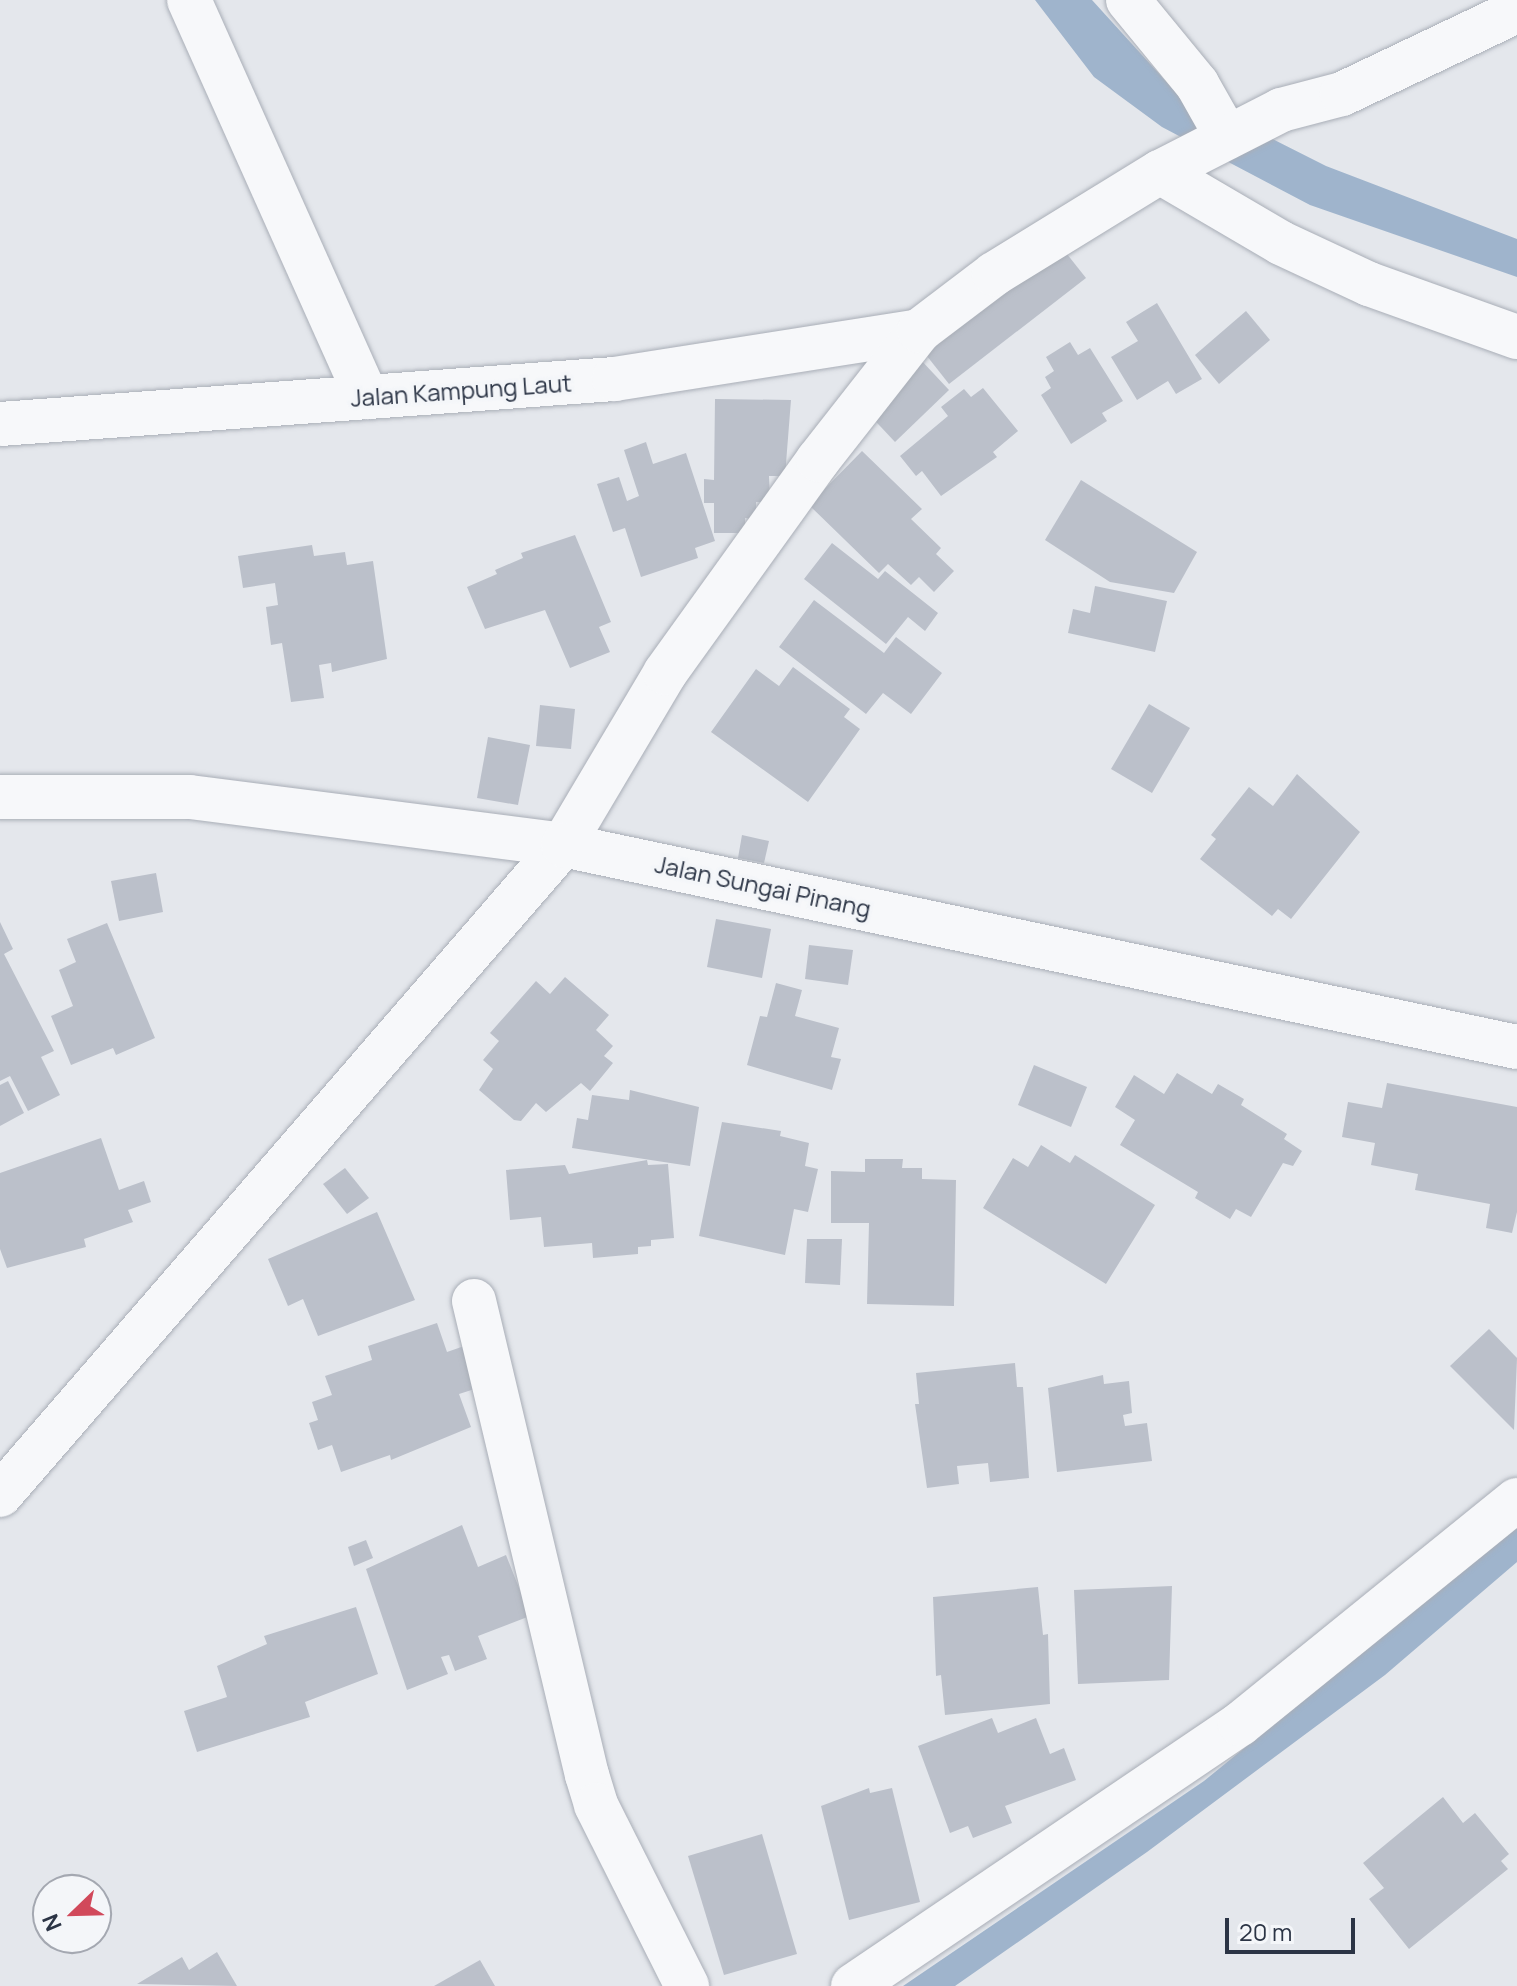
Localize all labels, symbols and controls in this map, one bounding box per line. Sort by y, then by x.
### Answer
street label: Jalan Kampung Laut [349,368,573,412]
street label: Jalan Sungai Pinang [652,849,874,923]
north arrow [32,1874,112,1954]
scale bar [1229,1902,1359,1952]
text: N [35,1909,69,1936]
text: 20 m [1239,1915,1292,1948]

